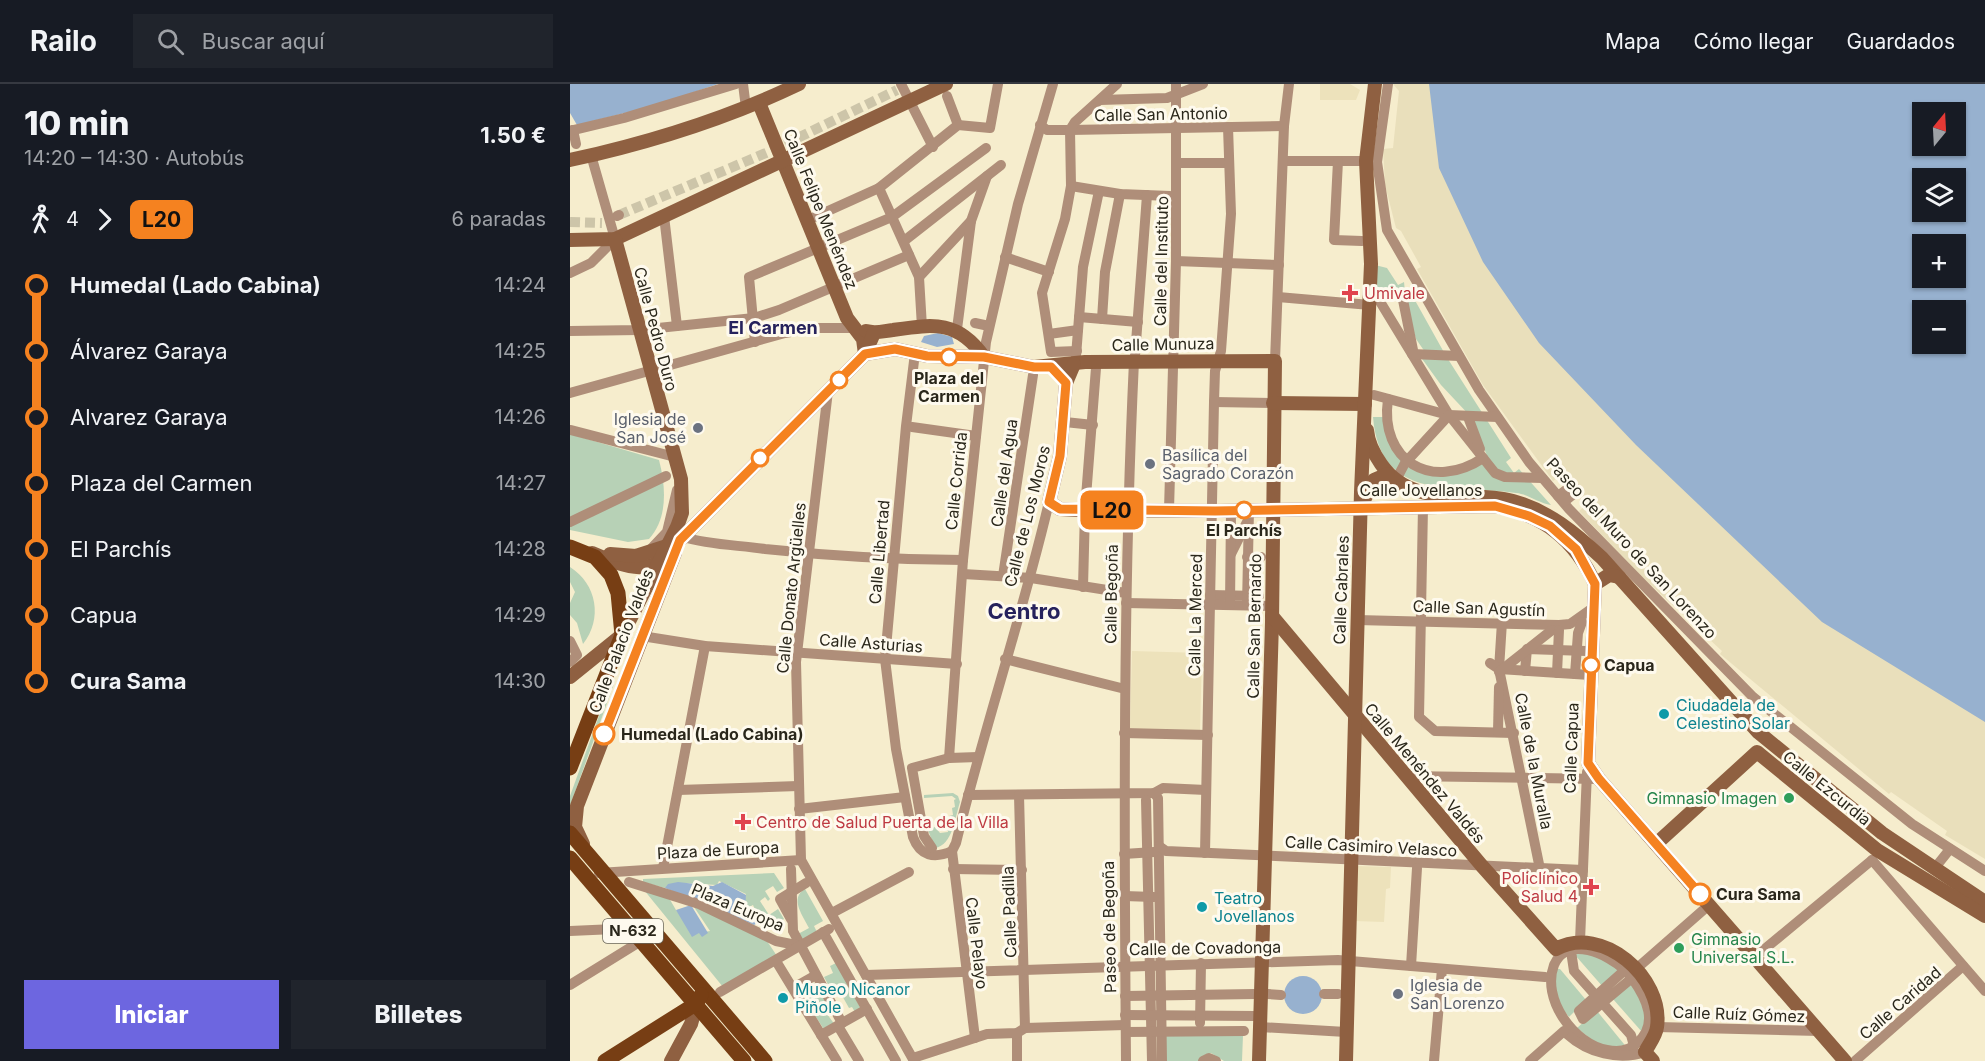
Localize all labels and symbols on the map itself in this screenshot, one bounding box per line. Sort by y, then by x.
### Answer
north arrow [1912,102,1966,156]
street label: Calle San Antonio [1094,103,1228,125]
street label: Calle Felipe Menéndez [780,126,862,292]
street label: Calle del Instituto [1150,196,1172,326]
street label: Calle Pedro Duro [630,265,682,393]
place label: Umivale [1364,283,1425,303]
marker: Umivale [1341,284,1359,302]
district label: El Carmen [728,317,818,338]
street label: Calle Munuza [1111,333,1215,355]
marker: Plaza del Carmen [940,348,958,366]
place label: Plaza del Carmen [914,368,984,406]
unlabelled marker [830,371,848,389]
place label: Iglesia de San José [614,409,686,447]
street label: Calle del Agua [987,418,1021,528]
marker: Iglesia de San José [691,421,705,435]
street label: Calle Corrida [941,431,971,531]
street label: Calle de Los Moros [1000,443,1054,589]
place label: Basílica del Sagrado Corazón [1162,445,1294,483]
unlabelled marker [751,449,769,467]
street label: Paseo del Muro de San Lorenzo [1543,453,1721,643]
marker: Basílica del Sagrado Corazón [1143,457,1157,471]
street label: Calle Jovellanos [1360,480,1482,500]
line badge: L20 [1078,490,1146,530]
street label: Calle Libertad [864,499,894,605]
street label: Calle Donato Argüelles [772,501,810,675]
marker: El Parchís [1235,501,1253,519]
place label: El Parchís [1206,520,1282,540]
street label: Calle Cabrales [1329,535,1353,645]
street label: Calle Begoña [1100,544,1122,644]
street label: Calle San Bernardo [1243,553,1265,699]
street label: Calle La Merced [1184,554,1206,676]
street label: Calle Palacio Valdés [584,566,658,716]
street label: Calle San Agustín [1412,596,1546,620]
district label: Centro [987,598,1061,624]
street label: Calle Asturias [818,629,924,657]
place label: Capua [1604,655,1654,675]
marker: Capua [1582,656,1600,674]
street label: Calle de la Muralla [1511,691,1557,831]
place label: Ciudadela de Celestino Solar [1676,695,1790,733]
street label: Calle Menéndez Valdés [1360,699,1490,847]
street label: Calle Capua [1559,702,1583,794]
marker: Ciudadela de Celestino Solar [1657,707,1671,721]
marker: Humedal (Lado Cabina) [593,723,615,745]
place label: Humedal (Lado Cabina) [621,724,803,744]
street label: Calle Ezcurdia [1779,746,1875,830]
place label: Gimnasio Imagen [1646,788,1777,808]
marker: Gimnasio Imagen [1782,791,1796,805]
place label: Centro de Salud Puerta de la Villa [756,812,1009,832]
marker: Centro de Salud Puerta de la Villa [734,813,752,831]
street label: Calle Casimiro Velasco [1284,831,1458,861]
street label: Plaza de Europa [656,837,780,863]
street label: Paseo de Begoña [1098,861,1120,993]
street label: Calle Padilla [997,866,1021,958]
place label: Policlínico Salud 4 [1502,868,1578,906]
street label: Plaza Europa [689,878,787,936]
marker: Policlínico Salud 4 [1582,878,1600,896]
marker: Cura Sama [1689,883,1711,905]
place label: Cura Sama [1716,884,1801,904]
place label: Teatro Jovellanos [1214,888,1295,926]
street label: Calle Pelayo [961,896,993,990]
marker: Teatro Jovellanos [1195,900,1209,914]
road number: N-632 [603,919,663,943]
place label: Gimnasio Universal S.L. [1691,929,1795,967]
street label: Calle de Covadonga [1129,937,1281,959]
marker: Gimnasio Universal S.L. [1672,941,1686,955]
street label: Calle Caridad [1855,962,1945,1044]
place label: Iglesia de San Lorenzo [1410,975,1505,1013]
place label: Museo Nicanor Piñole [795,979,910,1017]
marker: Iglesia de San Lorenzo [1391,987,1405,1001]
marker: Museo Nicanor Piñole [776,991,790,1005]
street label: Calle Ruíz Gómez [1672,1002,1806,1026]

